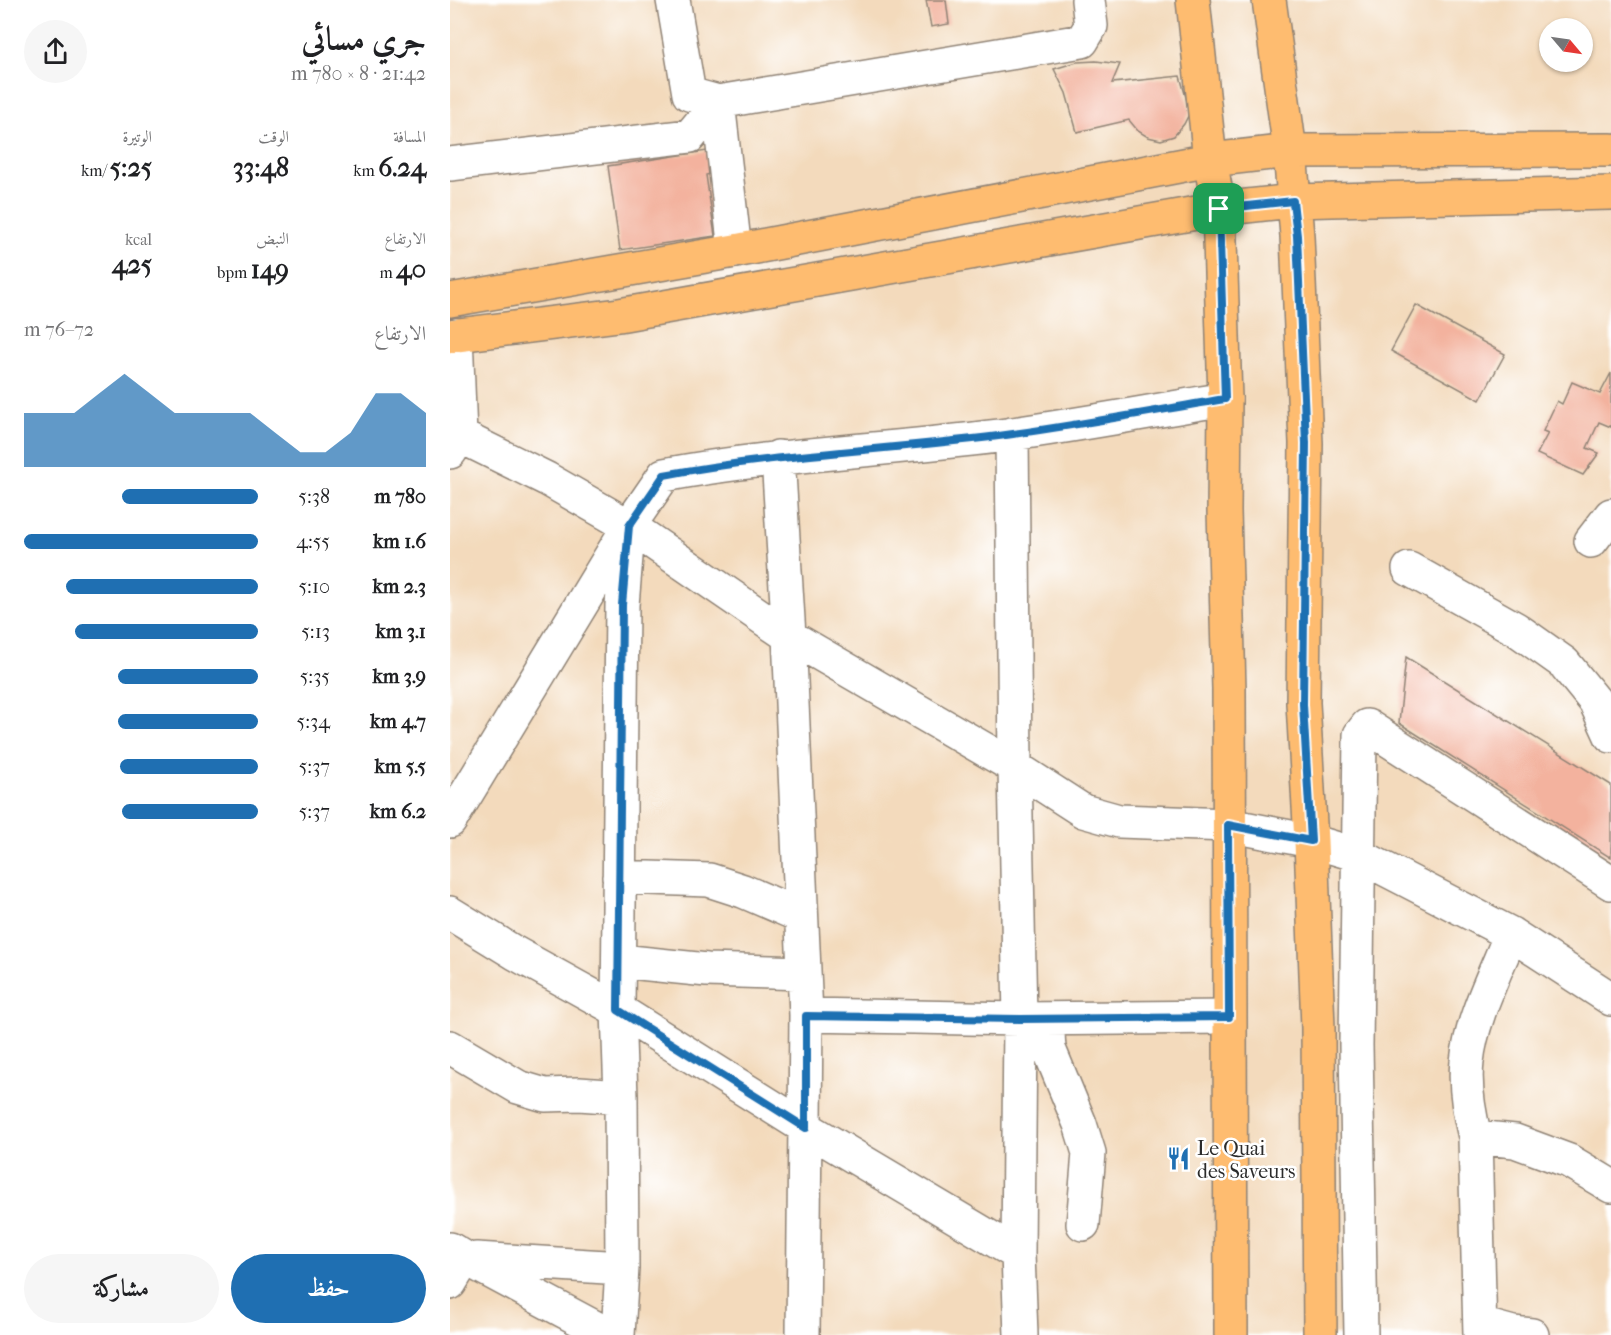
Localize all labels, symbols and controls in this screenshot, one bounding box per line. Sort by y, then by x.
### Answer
north arrow [1539,18,1593,72]
map controls [1539,18,1593,72]
button: share [24,20,87,83]
text: جري مسائي [301,20,426,59]
text: 21:42 · 8 × 780 m [291,62,426,85]
text: الوتيرة [122,127,152,146]
text: الوقت [258,127,289,146]
text: المسافة [393,127,426,146]
text: 5:25 [110,152,152,183]
text: 33:48 [233,152,289,183]
text: 6.24 [378,152,426,183]
text: /km [81,161,110,180]
text: km [353,161,378,180]
pin [1193,183,1244,234]
icon: arrive [1202,192,1235,225]
text: النبض [256,229,289,248]
text: الارتفاع [384,229,426,248]
text: kcal [125,230,152,249]
text: 425 [112,249,152,280]
text: 149 [251,254,289,285]
text: 40 [396,254,426,285]
text: bpm [217,263,251,282]
text: m [380,263,396,282]
text: 72–76 m [24,318,94,341]
text: الارتفاع [374,322,426,345]
text: 5:38 [298,485,330,508]
text: 780 m [374,485,426,508]
text: 4:55 [296,530,330,553]
text: 1.6 km [373,530,426,553]
text: 5:10 [298,575,330,598]
text: 2.3 km [372,575,426,598]
text: 5:13 [301,620,330,643]
text: 3.1 km [376,620,426,643]
text: 5:35 [300,665,330,688]
text: 3.9 km [373,665,426,688]
text: 5:34 [297,710,330,733]
text: 4.7 km [370,710,426,733]
text: 5:37 [299,755,330,778]
text: 5.5 km [374,755,426,778]
text: 5:37 [299,800,330,823]
text: 6.2 km [370,800,426,823]
place label: Le Quai des Saveurs [1197,1137,1295,1183]
restaurant icon: Le Quai des Saveurs [1166,1146,1192,1172]
button: مشاركة [24,1254,219,1323]
button: حفظ [231,1254,426,1323]

